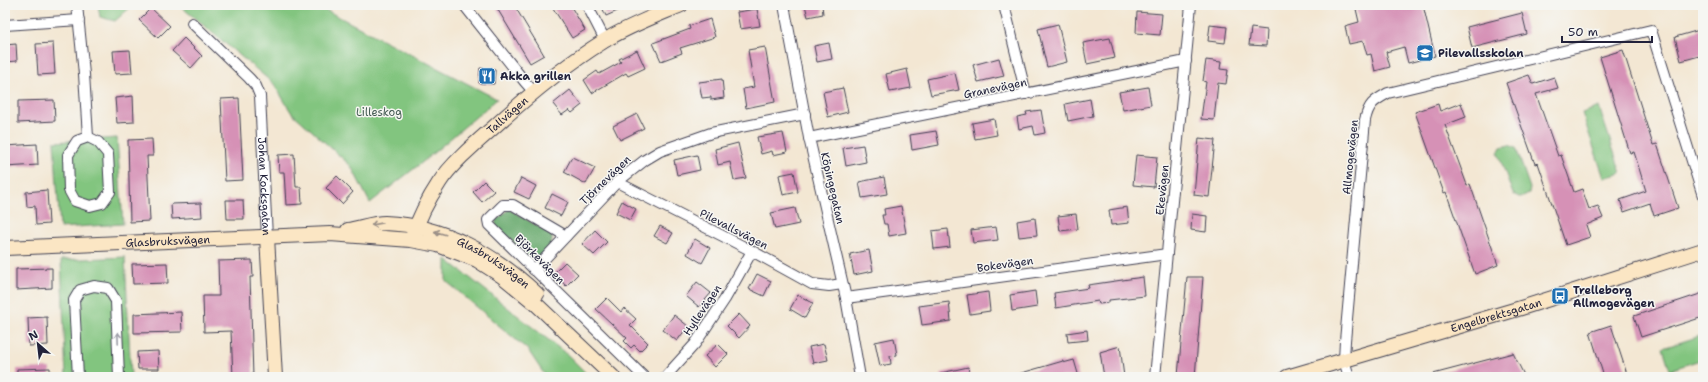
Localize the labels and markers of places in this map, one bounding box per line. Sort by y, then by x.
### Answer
school or university icon: Pilevallsskolan [1415,43,1435,63]
place label: Pilevallsskolan [1438,46,1524,61]
restaurant icon: Akka grillen [477,66,497,86]
place label: Akka grillen [500,69,572,84]
place label: Trelleborg Allmogevägen [1573,283,1655,311]
bus stop icon: Trelleborg Allmogevägen [1550,286,1570,306]

